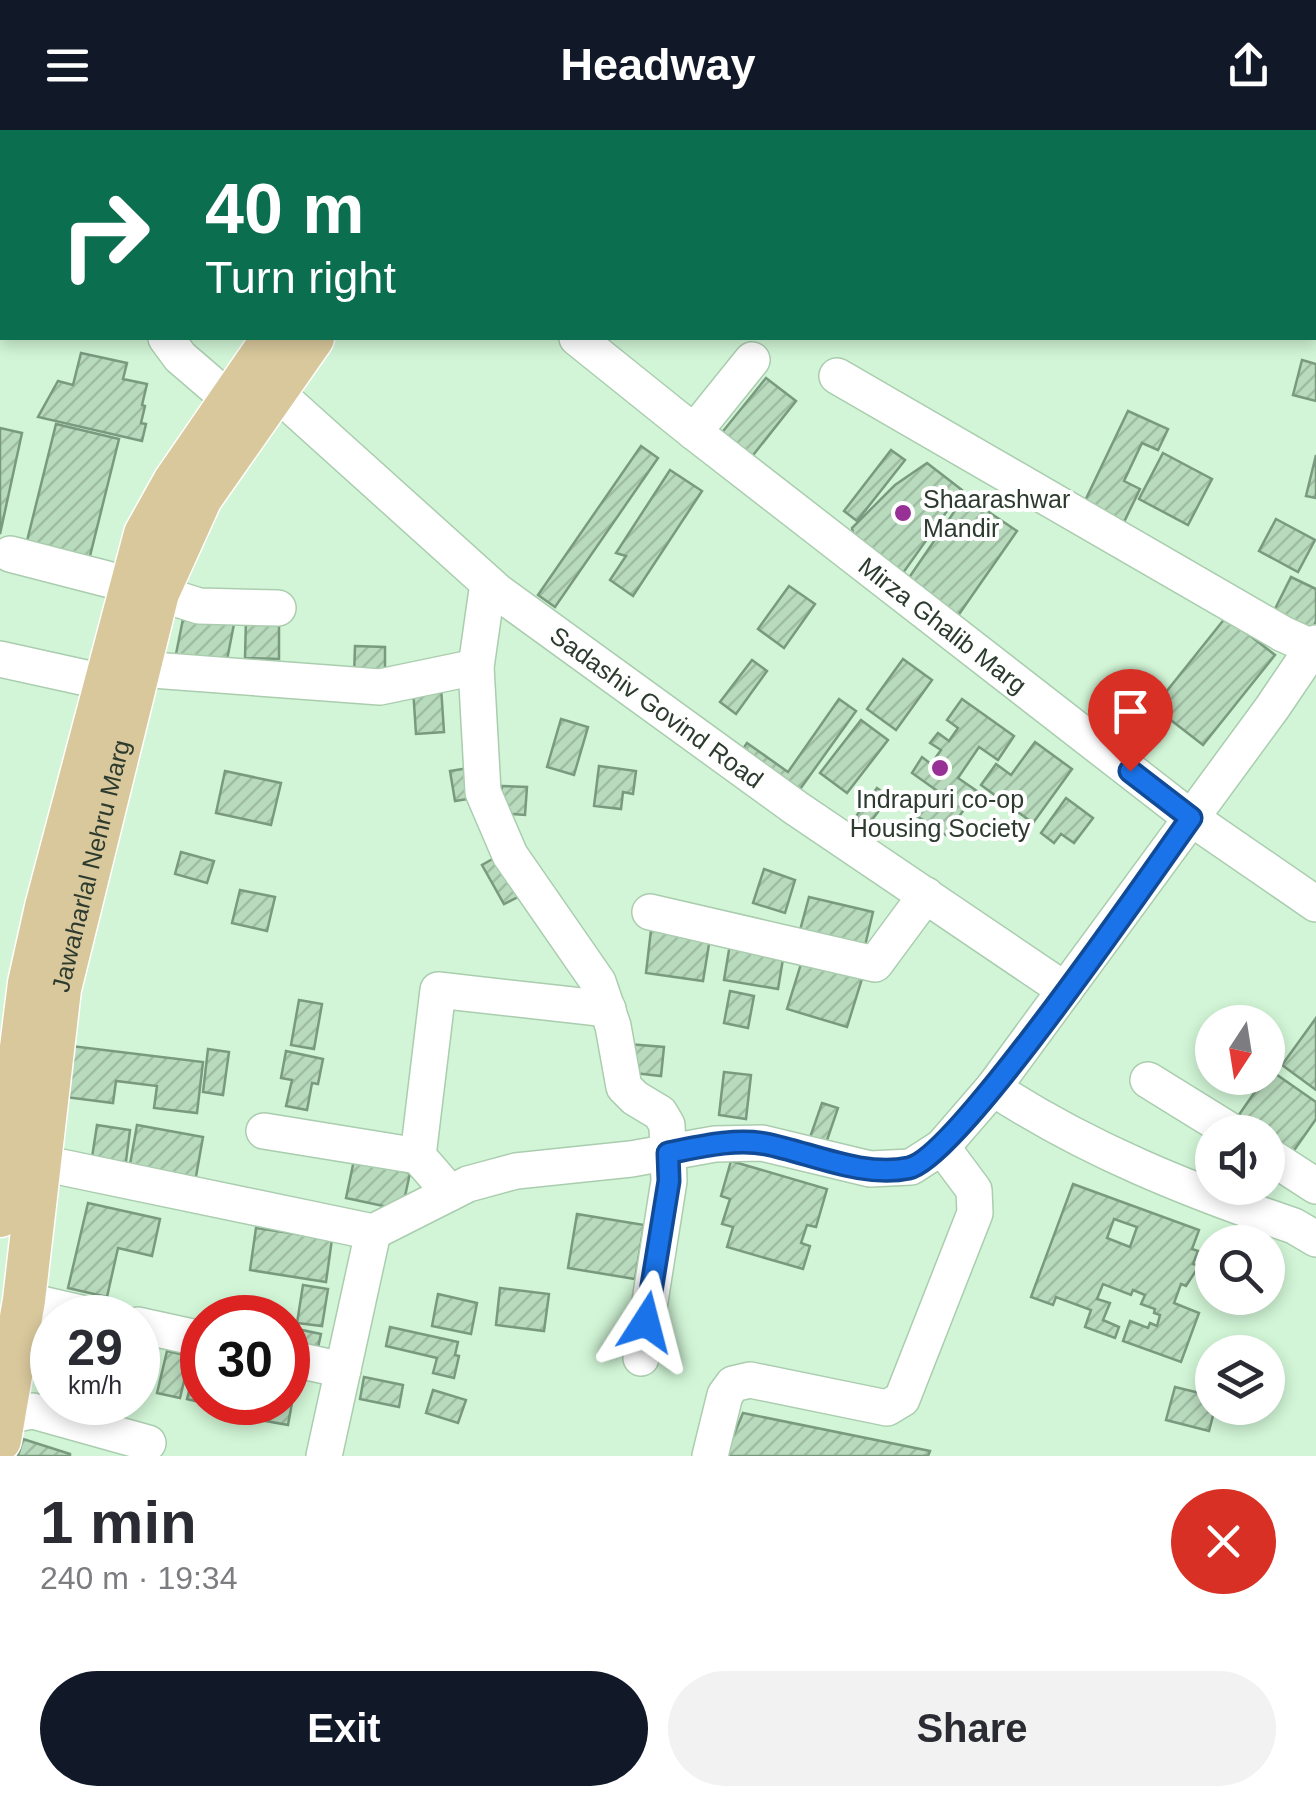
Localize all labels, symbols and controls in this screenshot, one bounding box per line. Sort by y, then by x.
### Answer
icon: menu [40,38,95,93]
icon: share [1221,38,1276,93]
text: Headway [560,39,756,90]
icon: right [40,170,170,300]
text: 40 m [205,170,365,248]
text: Turn right [205,252,396,303]
place label: Shaarashwar Mandir [923,485,1070,542]
marker: Shaarashwar Mandir [892,502,914,524]
street label: Mirza Ghalib Marg [853,551,1032,699]
street label: Sadashiv Govind Road [545,621,769,794]
pin [1088,669,1173,772]
icon: arrive [1103,684,1158,739]
street label: Jawaharlal Nehru Marg [46,737,135,995]
marker: Indrapuri co-op Housing Society [929,757,951,779]
place label: Indrapuri co-op Housing Society [850,785,1031,842]
north arrow [1195,1005,1285,1095]
map controls [1195,1005,1285,1425]
button: sound [1195,1115,1285,1205]
button: search [1195,1225,1285,1315]
position arrow [594,1270,698,1374]
speed limit sign: 30 [180,1295,310,1425]
text: 29 [67,1320,123,1376]
button: layers [1195,1335,1285,1425]
text: km/h [68,1371,122,1399]
text: 1 min [40,1489,197,1556]
button: close [1171,1489,1276,1594]
text: 240 m · 19:34 [40,1560,237,1596]
button: Exit [40,1671,648,1786]
button: Share [668,1671,1276,1786]

